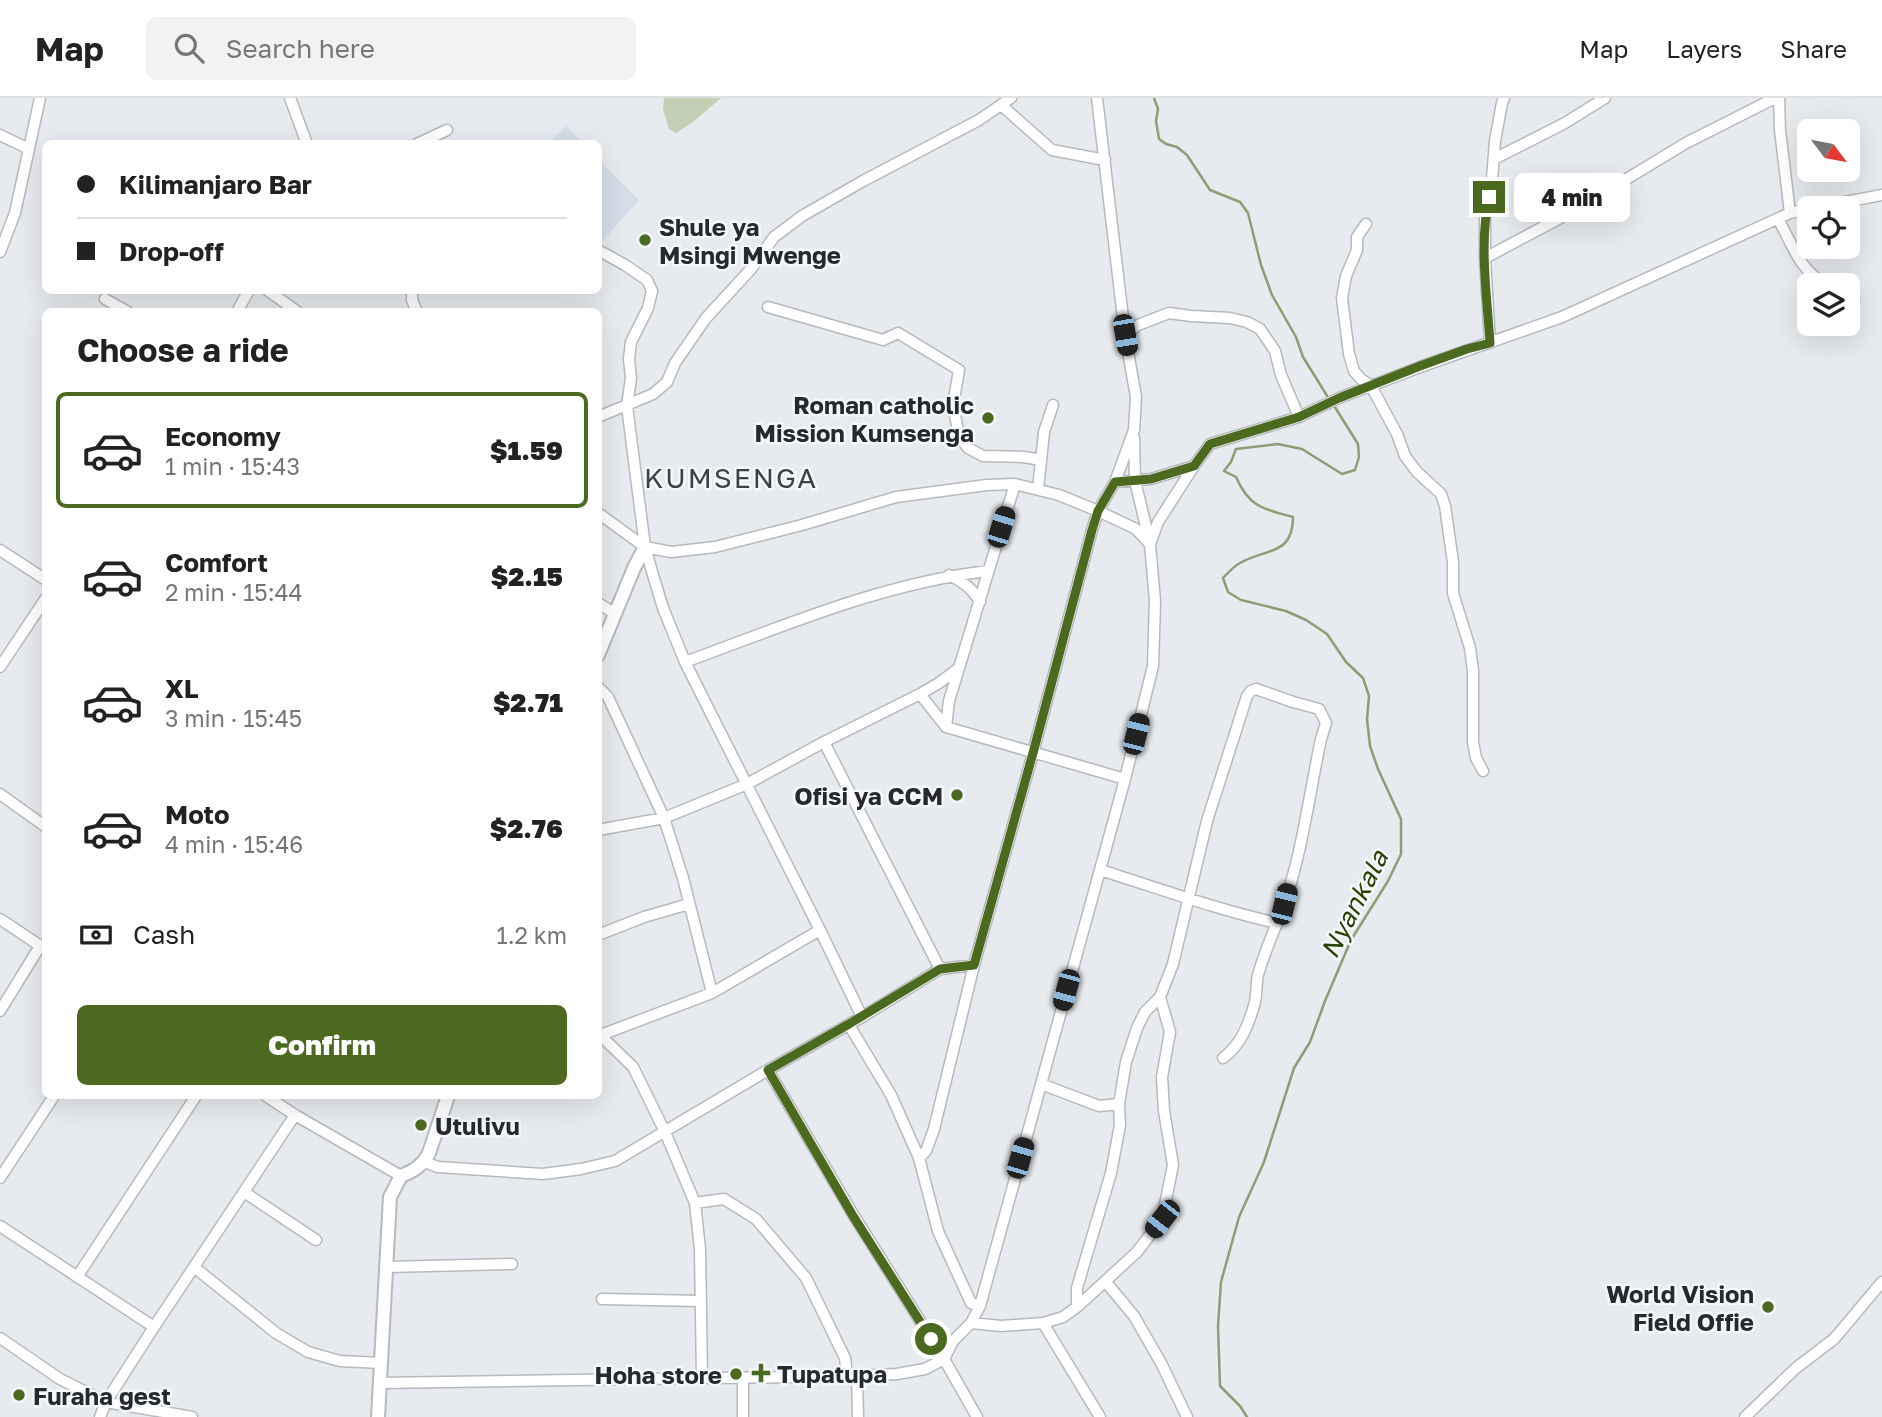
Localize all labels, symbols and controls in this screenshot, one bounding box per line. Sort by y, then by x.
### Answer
search box [146,17,636,80]
text: Map [35,29,104,68]
icon: search [170,29,208,67]
text: Search here [226,33,375,64]
text: Map [1579,34,1628,63]
text: Layers [1666,34,1742,63]
text: Share [1780,34,1847,63]
north arrow [1797,119,1860,182]
map controls [1797,119,1860,336]
text: Kilimanjaro Bar [119,169,312,200]
callout: 4 min [1514,172,1629,222]
route end [1473,181,1505,213]
text: 4 min [1542,183,1602,211]
button: locate [1797,196,1860,259]
place label: Shule ya Msingi Mwenge [659,212,841,269]
marker: Shule ya Msingi Mwenge [637,232,653,248]
text: Drop-off [119,236,224,267]
button: layers [1797,273,1860,336]
car [1112,312,1139,358]
text: Choose a ride [77,331,289,369]
place label: Roman catholic Mission Kumsenga [755,390,974,447]
marker: Roman catholic Mission Kumsenga [980,410,996,426]
icon: car [81,419,144,482]
text: Economy [165,421,281,452]
text: $1.59 [490,435,563,466]
text: 1 min · 15:43 [165,452,300,480]
district label: KUMSENGA [644,461,818,494]
car [985,504,1018,550]
icon: car [81,545,144,608]
text: Comfort [165,547,268,578]
text: $2.15 [491,561,563,592]
text: 2 min · 15:44 [165,578,303,606]
icon: car [81,671,144,734]
text: XL [165,673,199,704]
text: $2.71 [493,687,563,718]
text: 3 min · 15:45 [165,704,302,732]
car [1121,711,1152,757]
place label: Ofisi ya CCM [794,781,943,810]
marker: Ofisi ya CCM [949,787,965,803]
icon: car [81,797,144,860]
text: Moto [165,799,230,830]
text: $2.76 [490,813,563,844]
text: 4 min · 15:46 [165,830,303,858]
water label: Nyankala [1314,844,1395,963]
car [1269,881,1300,927]
icon: cash [77,916,115,954]
text: Cash [133,919,195,950]
text: 1.2 km [497,921,567,949]
car [1051,967,1082,1013]
button: Confirm [77,1005,567,1085]
place label: Utulivu [435,1111,520,1140]
marker: Utulivu [413,1117,429,1133]
car [1005,1135,1036,1181]
car [1141,1196,1184,1242]
place label: World Vision Field Offie [1606,1279,1754,1336]
marker: World Vision Field Offie [1760,1299,1776,1315]
route start [915,1323,947,1355]
place label: Tupatupa [777,1359,887,1388]
place label: Hoha store [594,1360,722,1389]
marker: Tupatupa [751,1363,771,1383]
marker: Hoha store [728,1366,744,1382]
place label: Furaha gest [33,1381,171,1410]
marker: Furaha gest [11,1387,27,1403]

